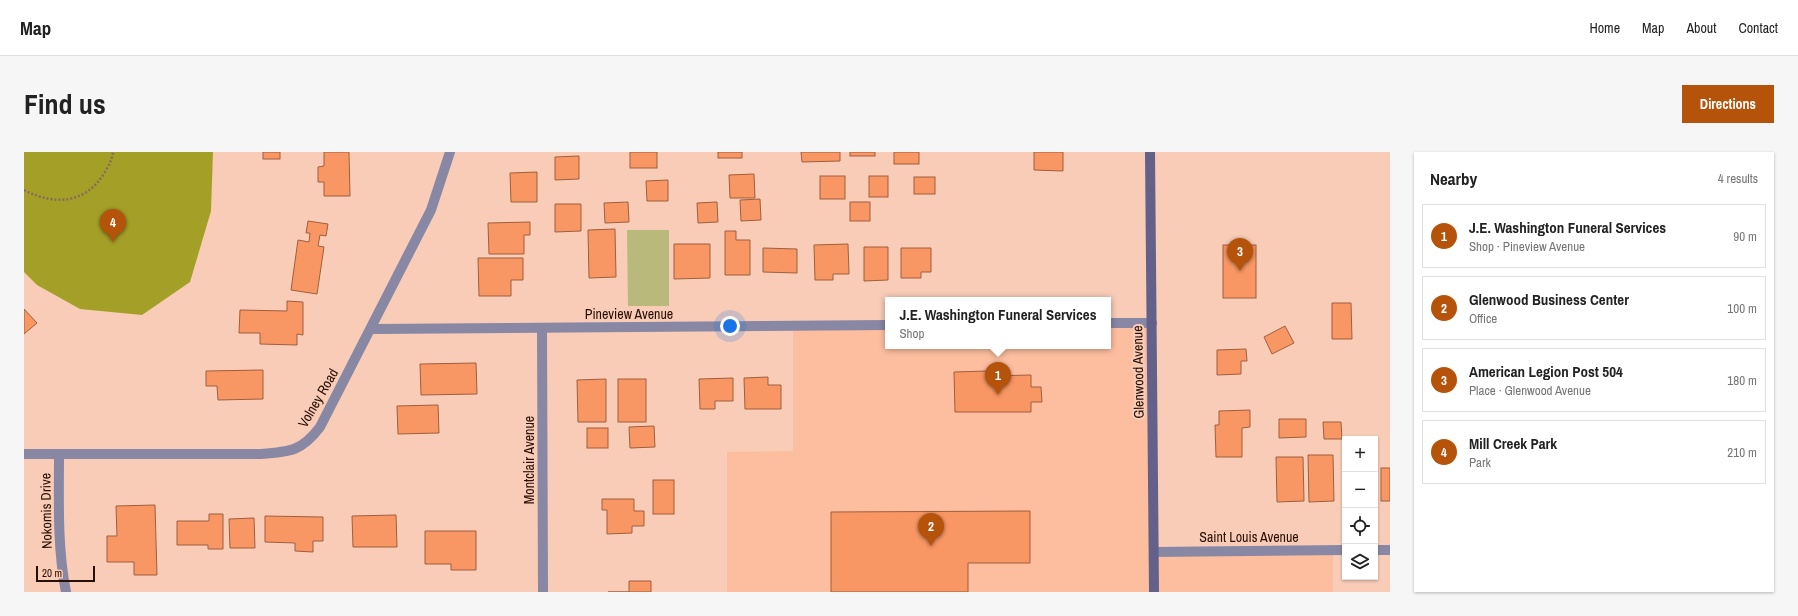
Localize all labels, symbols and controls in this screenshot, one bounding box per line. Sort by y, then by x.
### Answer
text: Map [20,15,51,41]
text: Home [1589,19,1620,37]
text: Map [1642,19,1664,37]
text: About [1686,19,1716,37]
text: Contact [1738,19,1778,37]
text: Find us [24,85,106,123]
button: Directions [1682,85,1774,123]
text: Nearby [1430,167,1477,190]
text: 4 results [1718,170,1758,187]
pin: 4 [100,209,126,242]
text: J.E. Washington Funeral Services [1469,217,1666,238]
text: 1 [1441,228,1447,245]
text: 90 m [1733,228,1757,245]
pin: 3 [1227,238,1253,271]
text: Shop · Pineview Avenue [1469,238,1585,255]
text: Glenwood Business Center [1469,289,1629,310]
popup [885,297,1111,349]
text: 2 [1441,300,1447,317]
text: 100 m [1727,300,1757,317]
text: J.E. Washington Funeral Services [899,304,1097,325]
street label: Pineview Avenue [585,305,673,323]
text: Office [1469,310,1497,327]
your location [720,316,740,336]
text: Shop [899,325,924,342]
street label: Glenwood Avenue [1128,325,1148,419]
text: American Legion Post 504 [1469,361,1623,382]
pin: 1 [985,362,1011,395]
street label: Volney Road [294,365,342,431]
text: 3 [1441,372,1447,389]
text: 180 m [1727,372,1757,389]
text: Place · Glenwood Avenue [1469,382,1591,399]
street label: Montclair Avenue [520,416,538,504]
text: Mill Creek Park [1469,433,1557,454]
map controls [1342,436,1378,580]
button: + [1342,436,1378,472]
text: 4 [1441,444,1447,461]
text: 210 m [1727,444,1757,461]
text: Park [1469,454,1491,471]
button: − [1342,472,1378,508]
street label: Nokomis Drive [36,473,56,549]
button: locate [1342,508,1378,544]
pin: 2 [918,513,944,546]
street label: Saint Louis Avenue [1199,528,1299,546]
button: layers [1342,544,1378,580]
scale bar [36,564,95,583]
text: 20 m [42,566,62,580]

